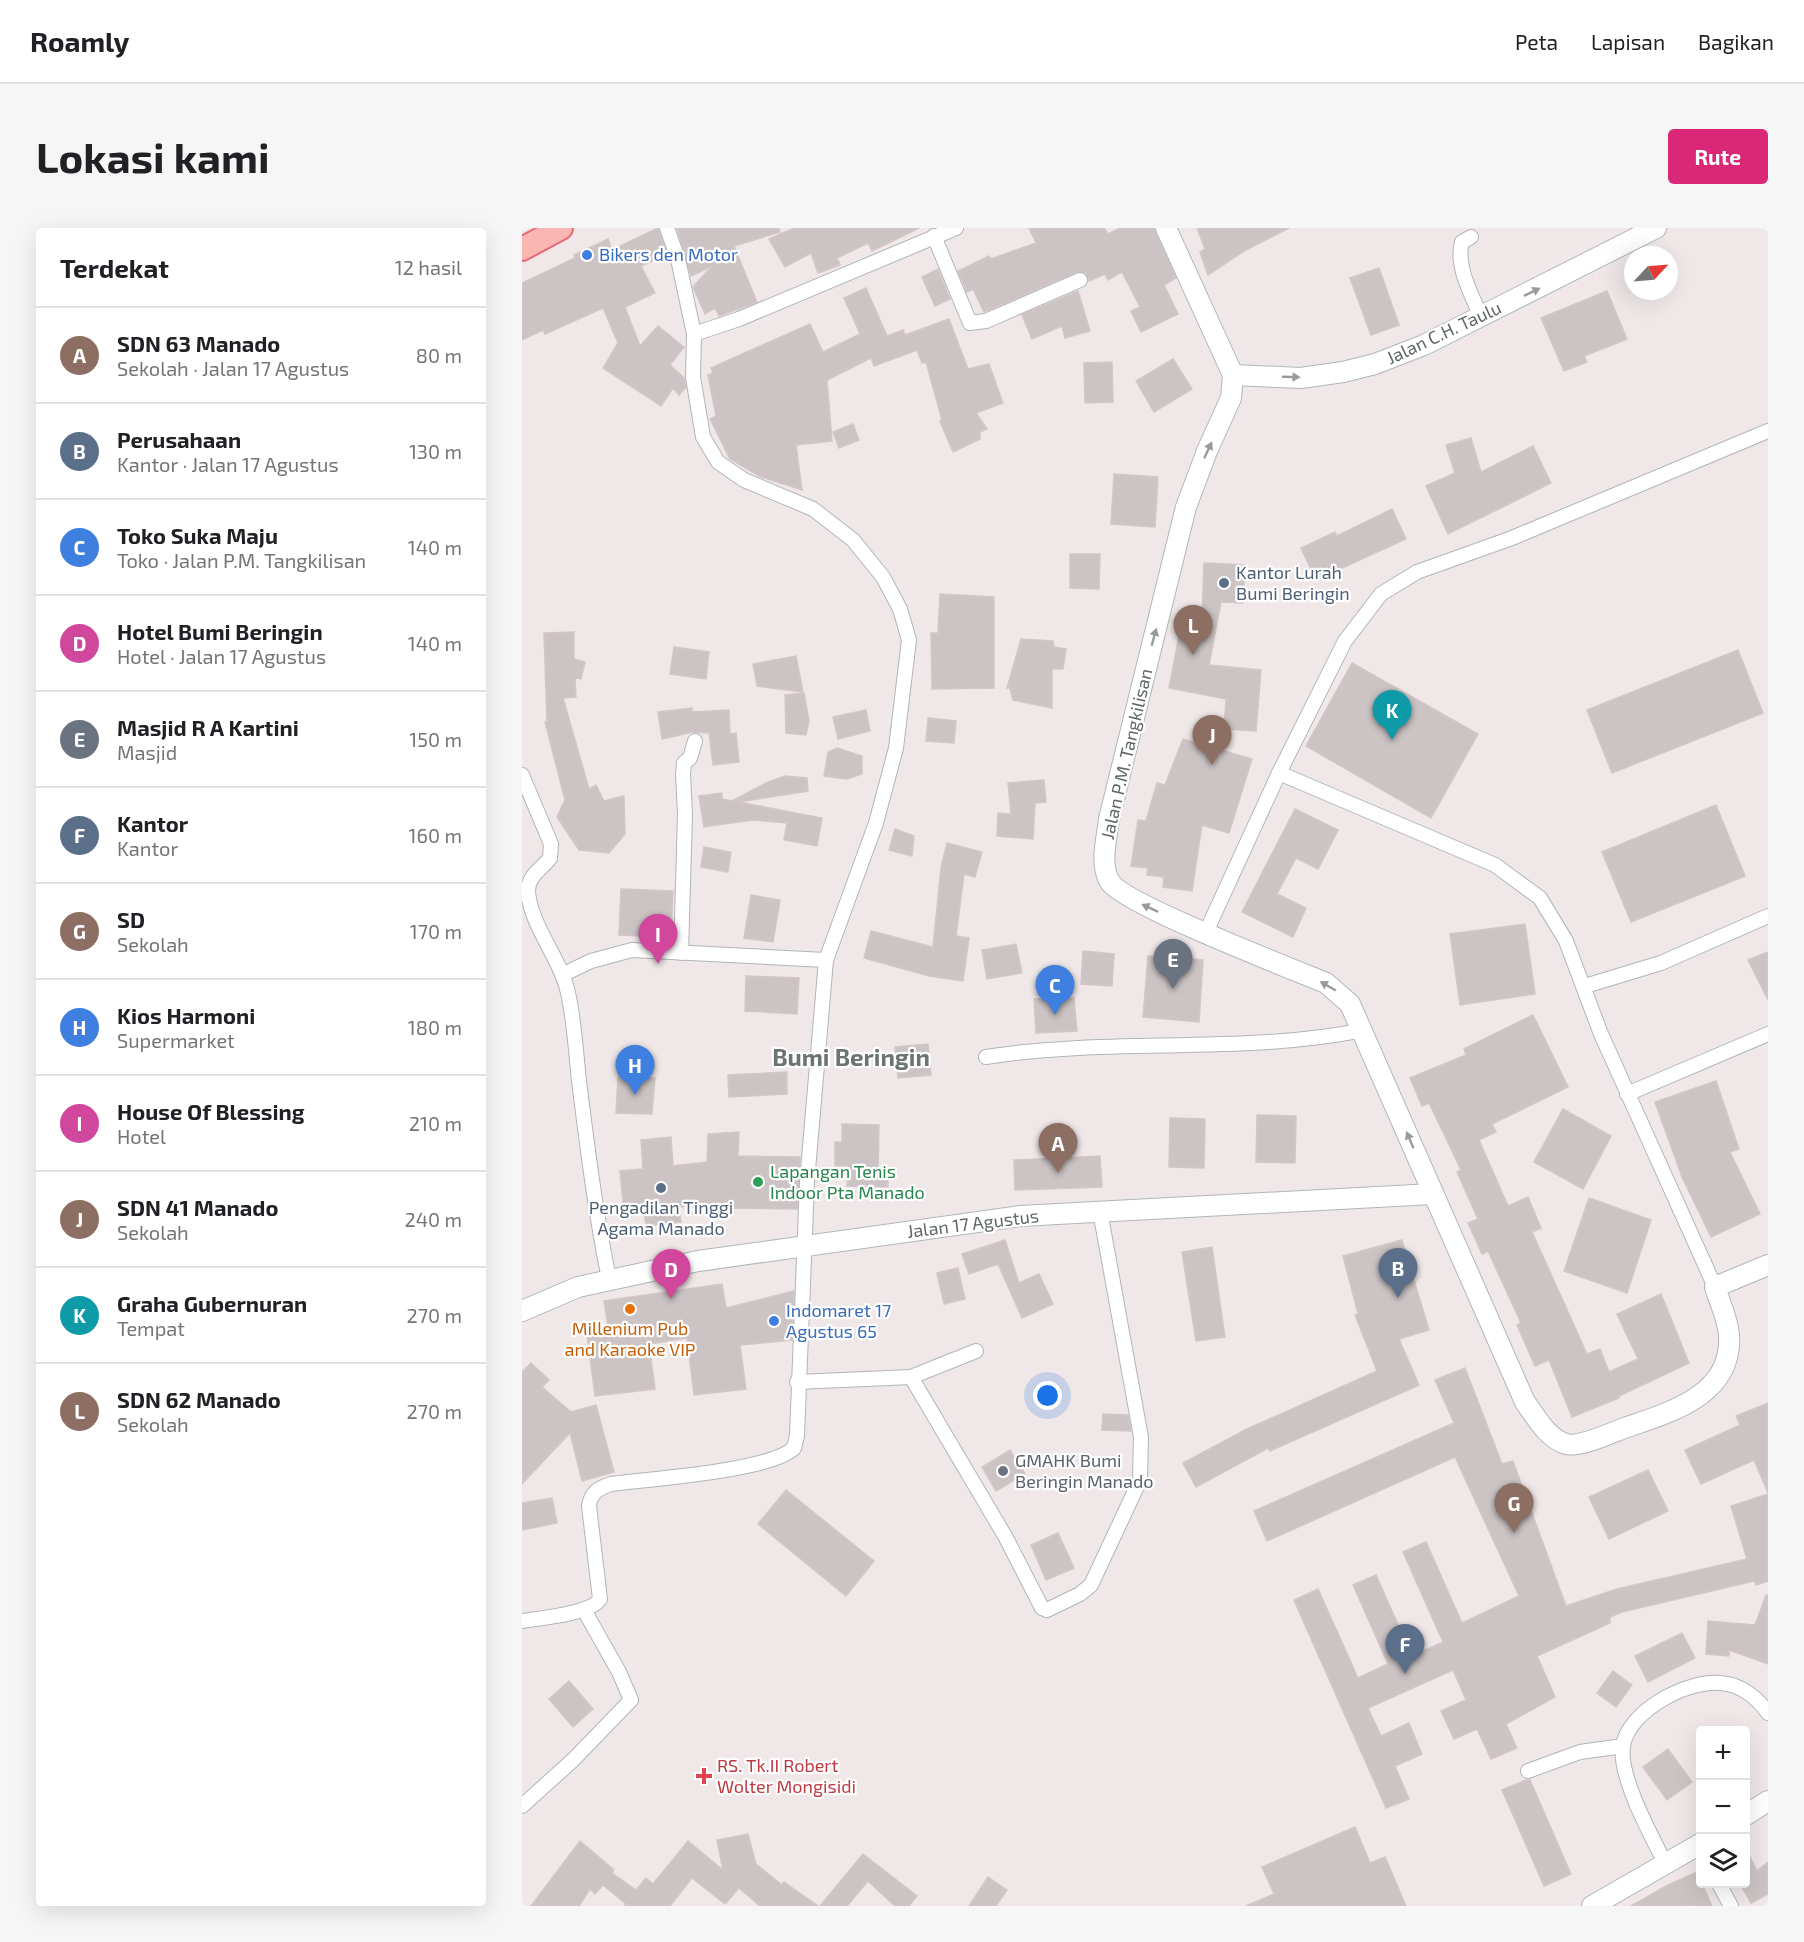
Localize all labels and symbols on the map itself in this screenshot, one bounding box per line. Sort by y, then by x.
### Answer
place label: Bikers den Motor [599,243,738,265]
north arrow [1624,246,1678,300]
marker: Bikers den Motor [580,248,594,262]
one-way arrow [1523,287,1540,296]
street label: Jalan C.H. Taulu [1383,296,1505,368]
one-way arrow [1282,373,1301,382]
one-way arrow [1204,441,1213,458]
place label: Kantor Lurah Bumi Beringin [1236,561,1350,604]
marker: Kantor Lurah Bumi Beringin [1217,576,1231,590]
pin: L [1174,606,1212,655]
one-way arrow [1150,627,1160,646]
street label: Jalan P.M. Tangkilisan [1096,666,1156,841]
pin: K [1372,690,1412,740]
pin: J [1192,716,1232,765]
one-way arrow [1140,903,1158,913]
pin: I [638,914,678,964]
pin: E [1154,940,1192,989]
pin: C [1036,966,1074,1015]
one-way arrow [1320,980,1336,991]
district label: Bumi Beringin [772,1042,930,1071]
pin: H [616,1046,654,1095]
pin: A [1038,1124,1078,1173]
one-way arrow [1405,1131,1415,1149]
place label: Lapangan Tenis Indoor Pta Manado [770,1160,925,1203]
marker: Lapangan Tenis Indoor Pta Manado [751,1175,765,1189]
marker: Pengadilan Tinggi Agama Manado [654,1181,668,1195]
place label: Pengadilan Tinggi Agama Manado [589,1196,733,1239]
street label: Jalan 17 Agustus [906,1204,1040,1242]
pin: B [1378,1248,1418,1298]
pin: D [652,1250,690,1299]
place label: Indomaret 17 Agustus 65 [786,1299,891,1342]
marker: Millenium Pub and Karaoke VIP [623,1302,637,1316]
marker: Indomaret 17 Agustus 65 [767,1314,781,1328]
place label: Millenium Pub and Karaoke VIP [565,1317,695,1360]
your location [1033,1381,1062,1410]
place label: GMAHK Bumi Beringin Manado [1015,1449,1154,1492]
marker: GMAHK Bumi Beringin Manado [996,1464,1010,1478]
pin: G [1494,1484,1534,1533]
pin: F [1386,1624,1424,1674]
place label: RS. Tk.II Robert Wolter Mongisidi [717,1754,856,1797]
marker: RS. Tk.II Robert Wolter Mongisidi [695,1767,713,1785]

